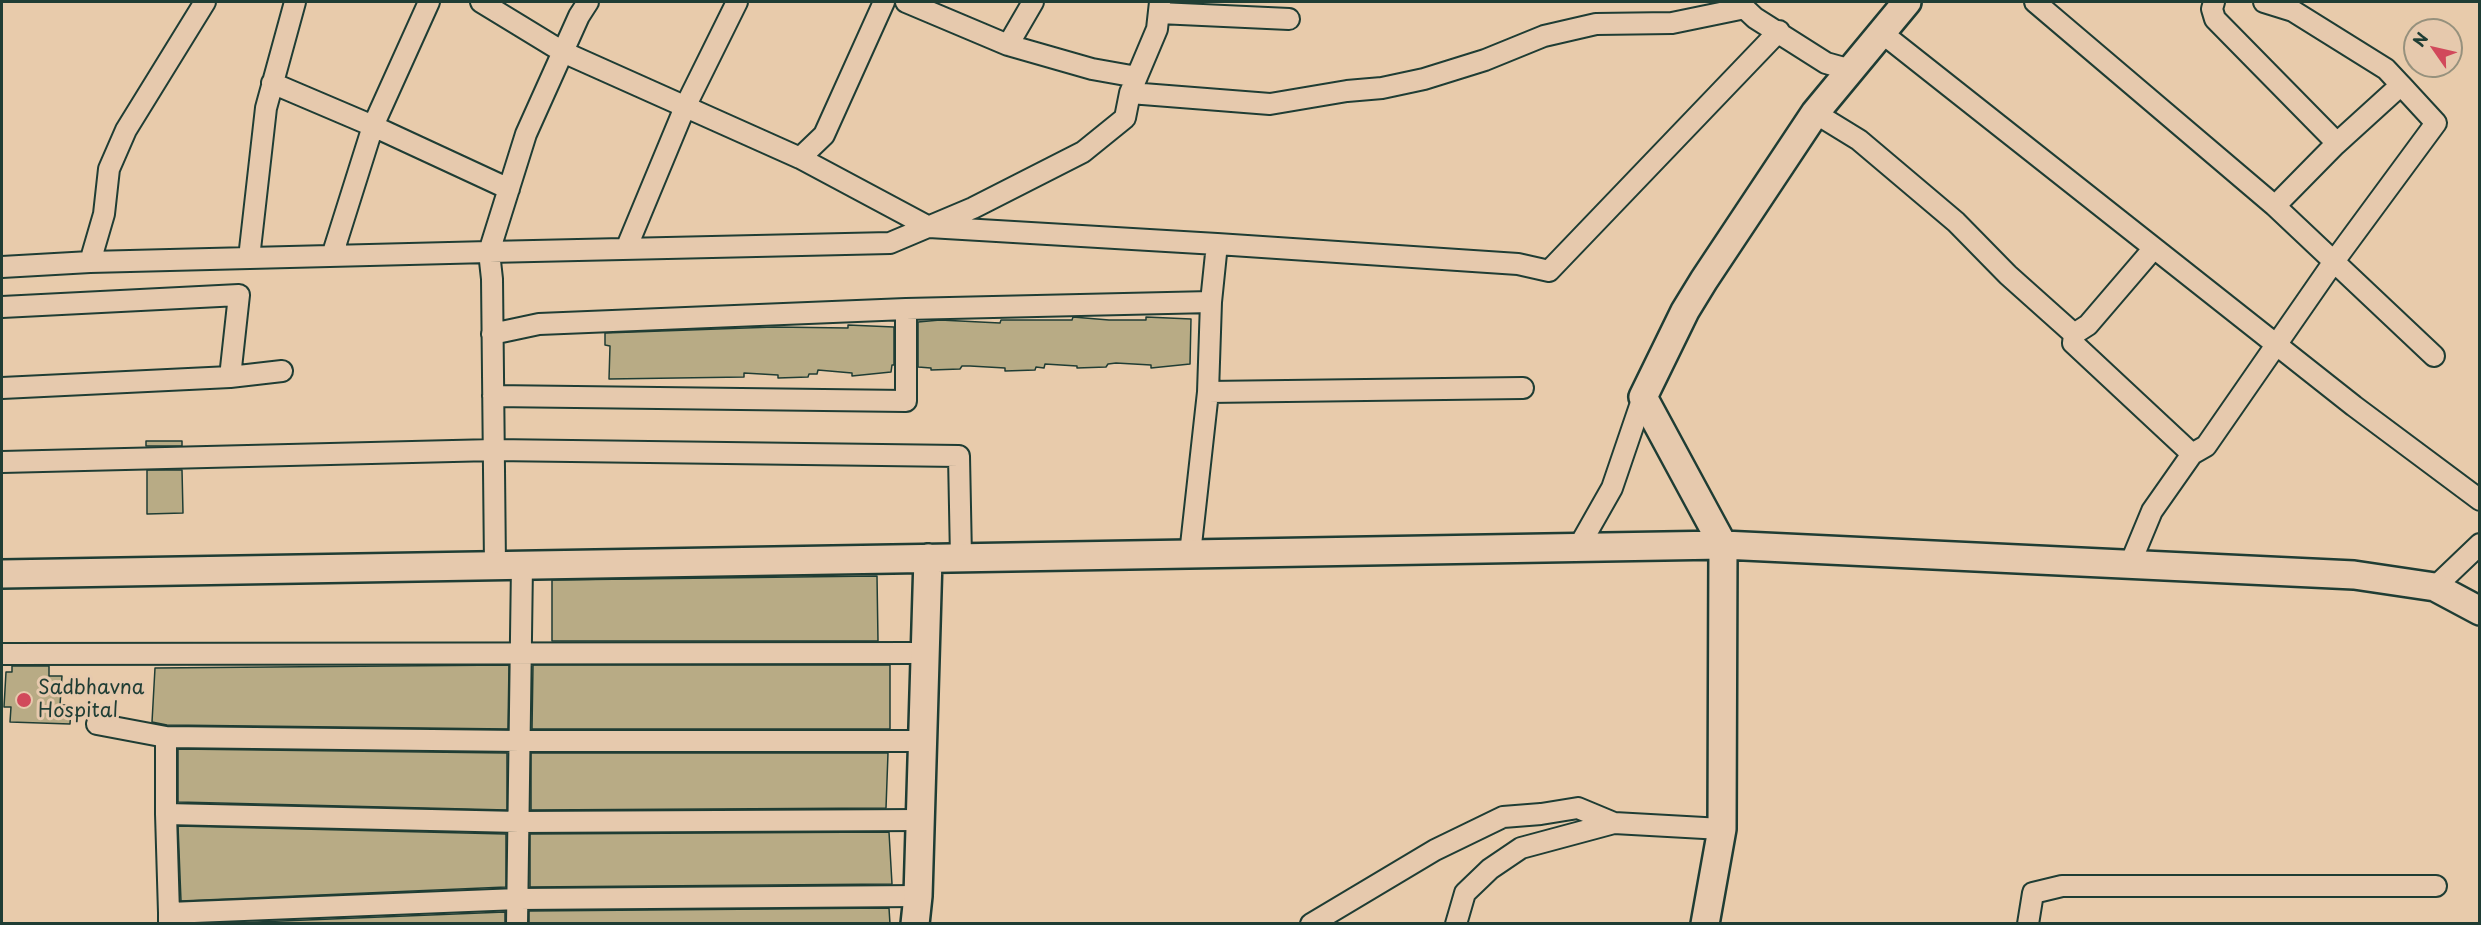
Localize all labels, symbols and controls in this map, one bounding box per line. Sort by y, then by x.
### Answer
north arrow [2403,18,2463,78]
text: N [2406,27,2433,51]
place label: Sadbhavna Hospital [38,676,144,723]
marker: Sadbhavna Hospital [15,691,33,709]

